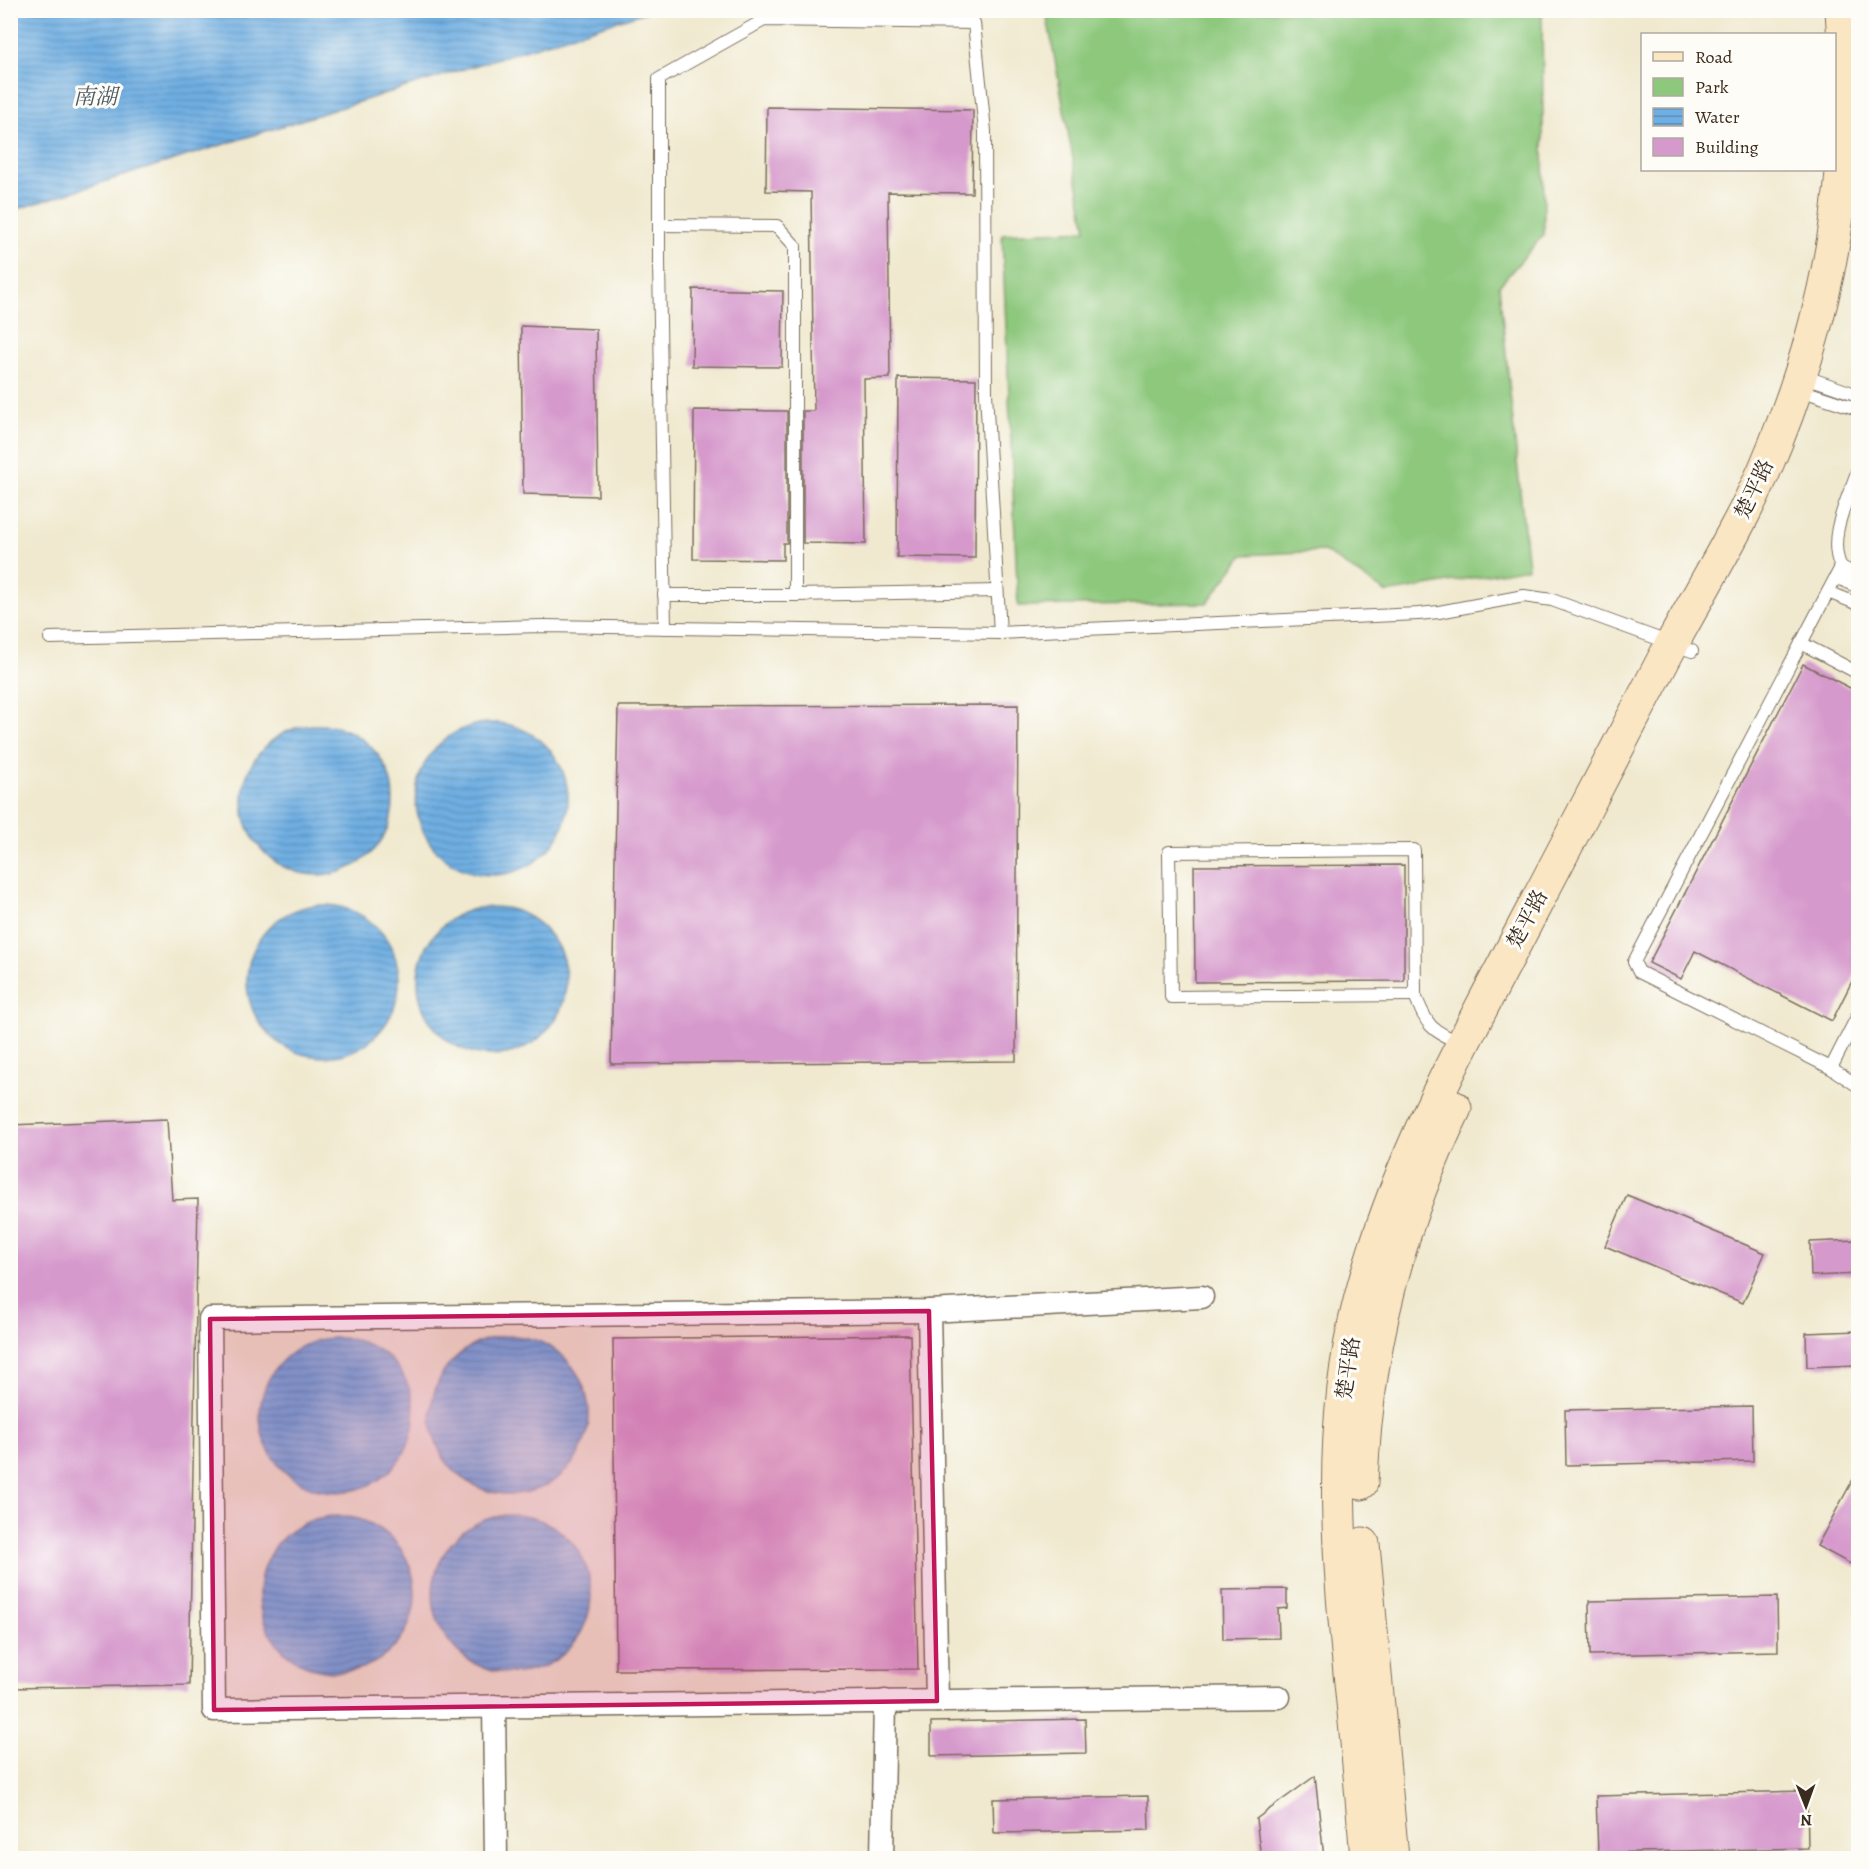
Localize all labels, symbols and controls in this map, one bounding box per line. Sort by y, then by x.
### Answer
legend [1641,33,1836,171]
text: Road [1695,45,1733,69]
text: Park [1695,75,1729,99]
water label: 南湖 [73,82,121,112]
text: Water [1694,105,1740,129]
text: Building [1695,135,1759,159]
street label: 楚平路 [1728,455,1780,523]
street label: 楚平路 [1500,885,1554,953]
street label: 楚平路 [1330,1335,1366,1401]
north arrow [1776,1776,1836,1836]
text: N [1800,1809,1812,1831]

